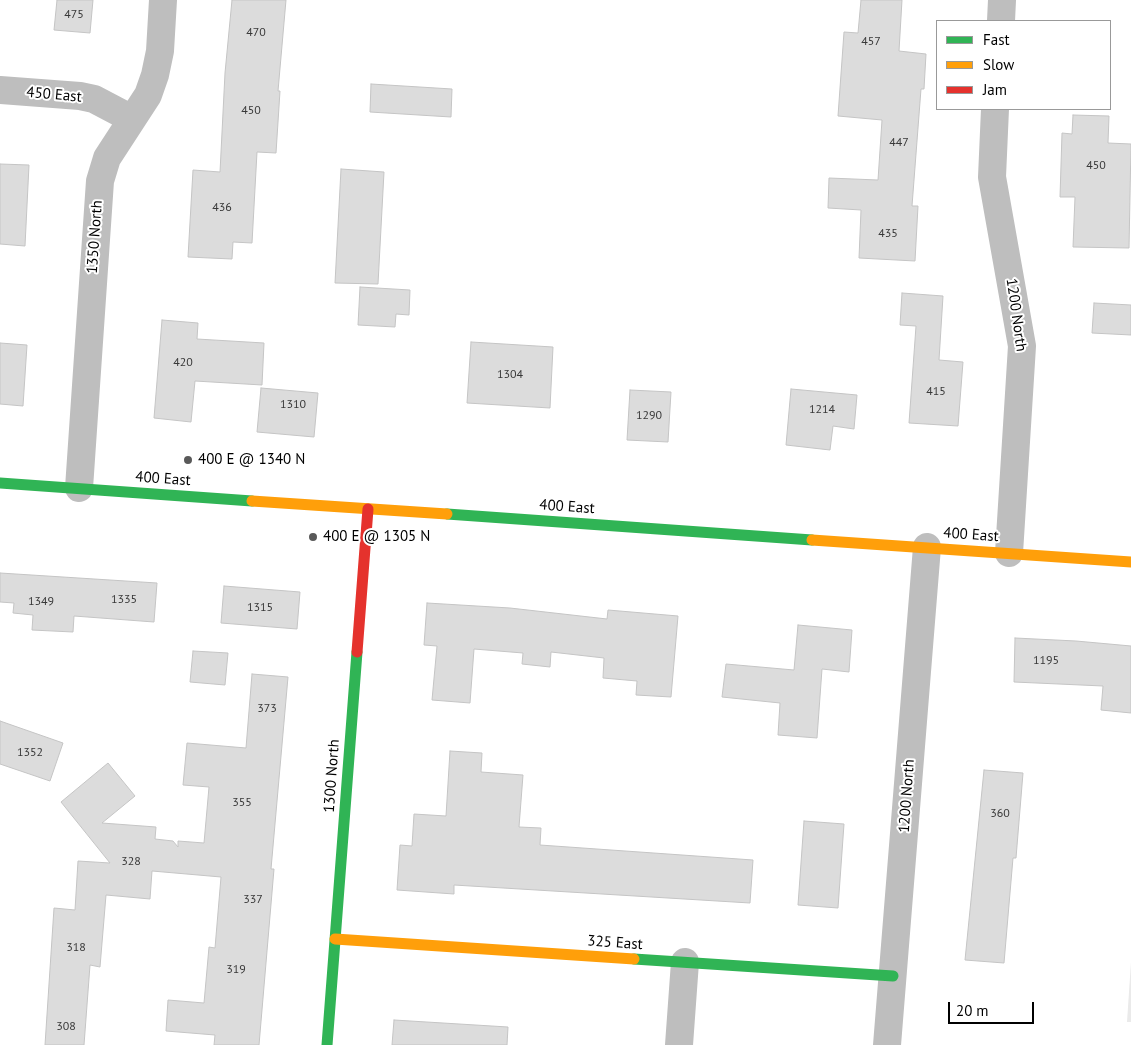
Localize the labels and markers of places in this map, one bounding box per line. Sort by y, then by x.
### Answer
place label: 400 E @ 1340 N [198,451,305,469]
marker: 400 E @ 1340 N [182,454,194,466]
place label: 400 E @ 1305 N [323,528,430,546]
marker: 400 E @ 1305 N [307,531,319,543]

